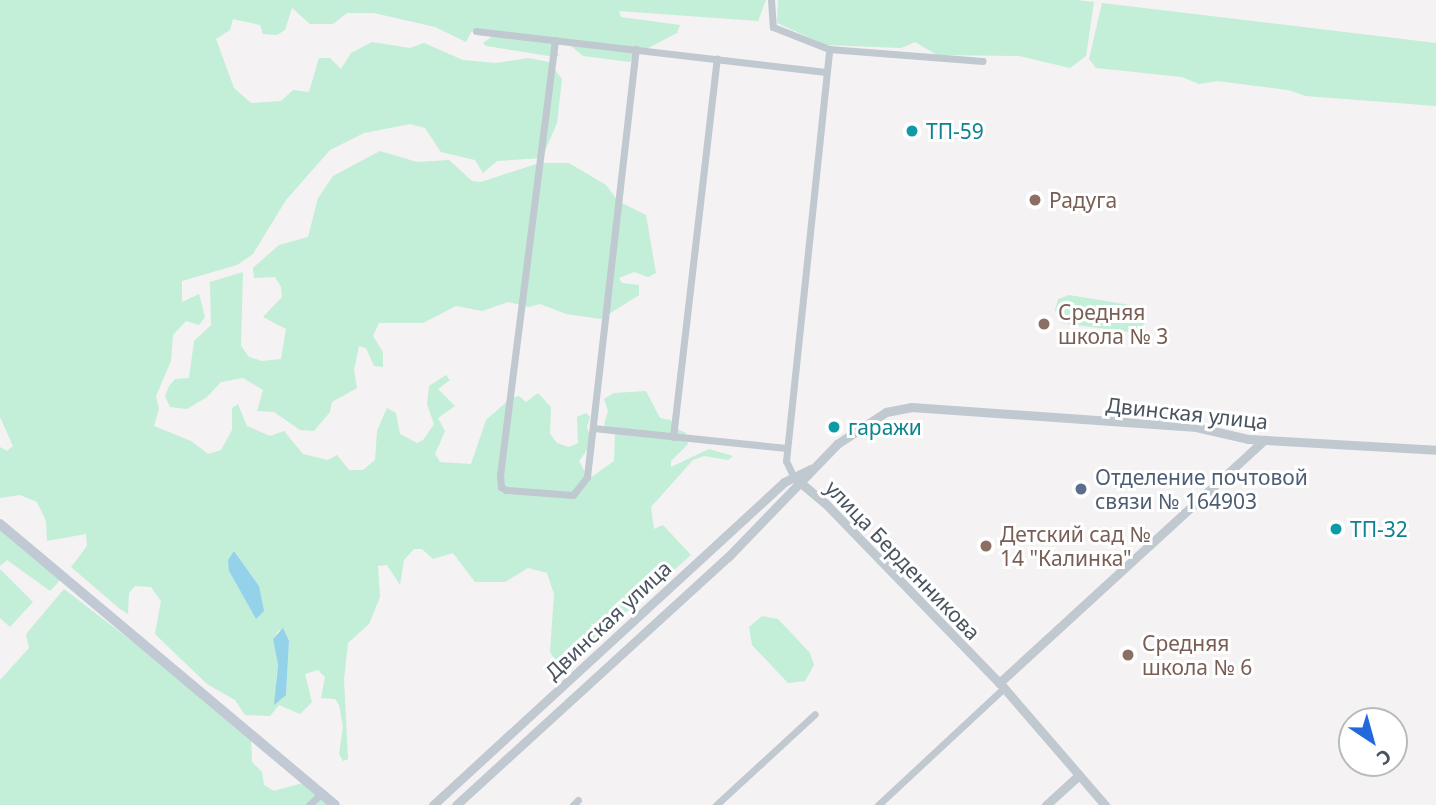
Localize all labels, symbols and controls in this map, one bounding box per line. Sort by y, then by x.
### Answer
place label: ТП-59 [926,118,984,144]
marker: ТП-59 [904,123,920,139]
place label: Радуга [1049,187,1117,213]
marker: Радуга [1027,192,1043,208]
place label: Средняя школа № 3 [1058,299,1168,349]
marker: Средняя школа № 3 [1036,316,1052,332]
street label: Двинская улица [1105,392,1269,434]
place label: гаражи [848,414,922,440]
marker: гаражи [826,419,842,435]
place label: Отделение почтовой связи № 164903 [1095,464,1308,514]
street label: улица Берденникова [820,475,986,645]
marker: Отделение почтовой связи № 164903 [1073,481,1089,497]
place label: ТП-32 [1350,516,1408,542]
place label: Детский сад № 14 "Калинка" [1000,521,1151,571]
marker: ТП-32 [1328,521,1344,537]
marker: Детский сад № 14 "Калинка" [978,538,994,554]
street label: Двинская улица [540,555,676,685]
place label: Средняя школа № 6 [1142,630,1252,680]
marker: Средняя школа № 6 [1120,647,1136,663]
north arrow [1338,707,1408,777]
text: С [1372,743,1397,771]

